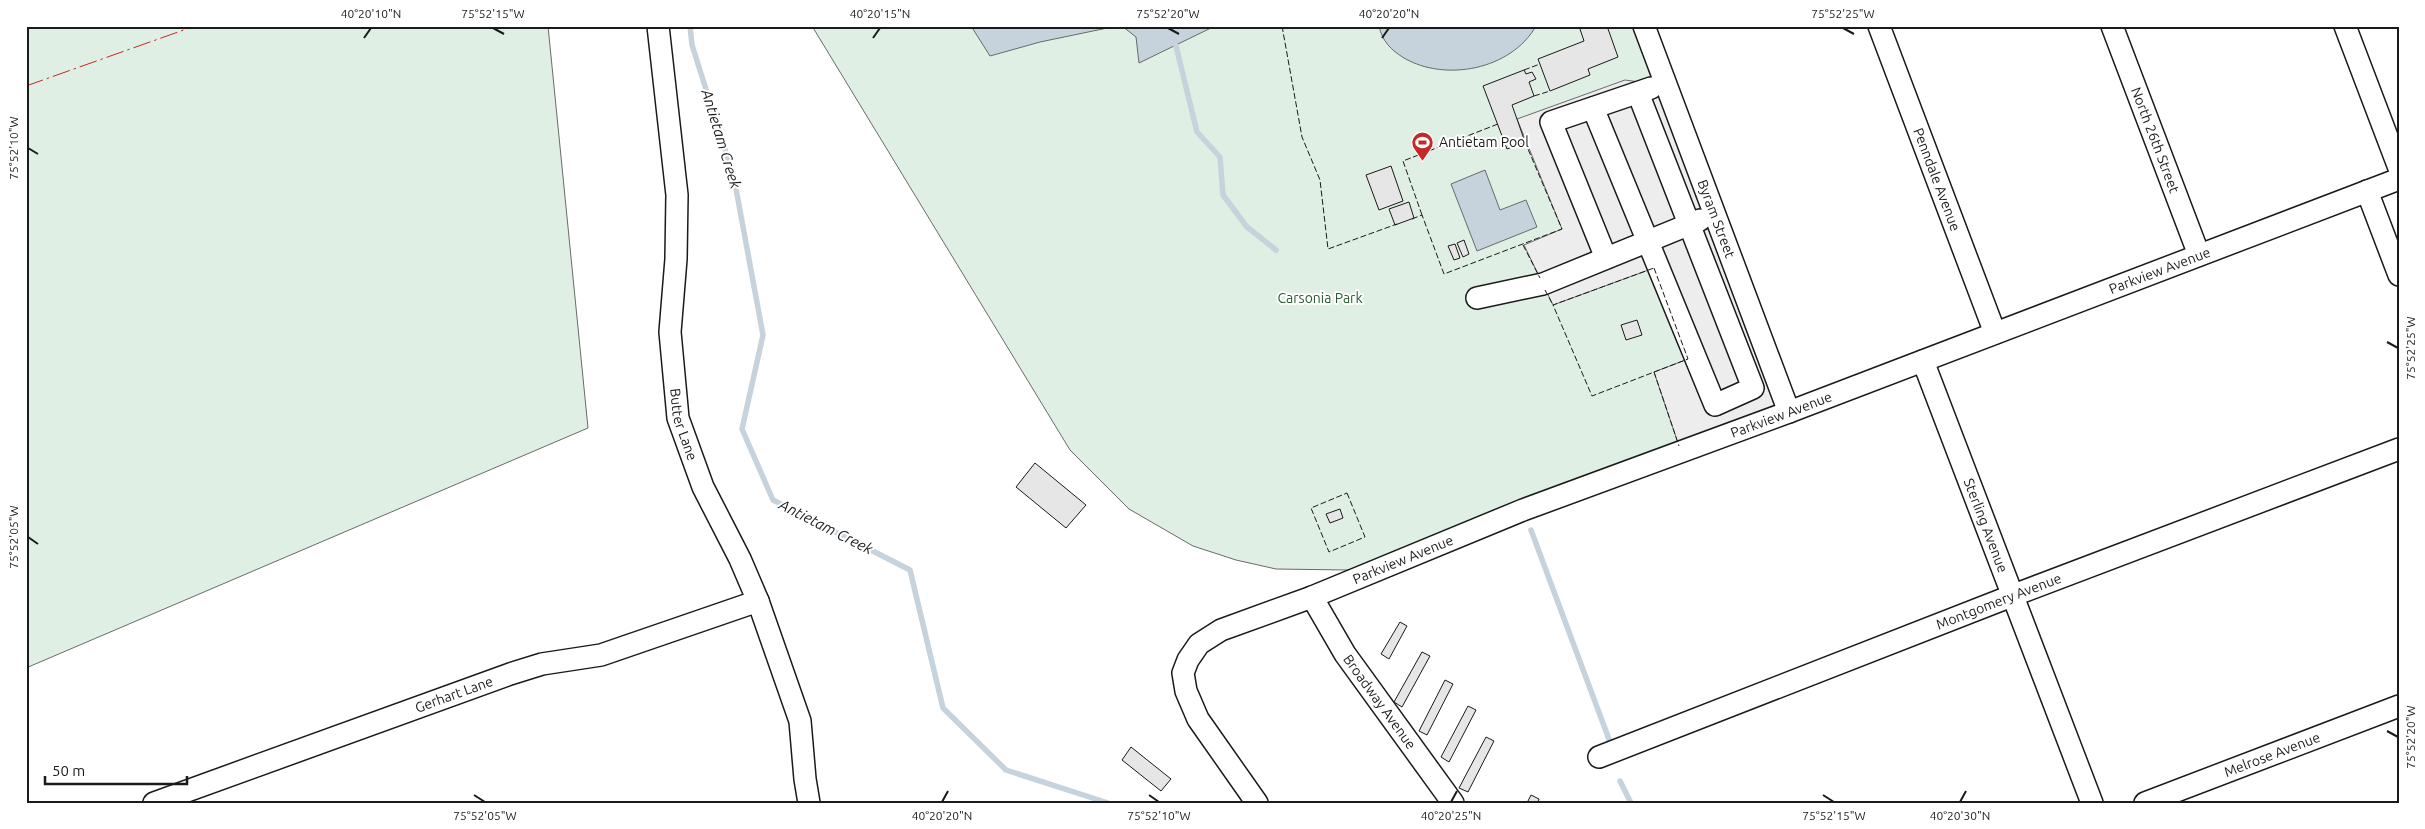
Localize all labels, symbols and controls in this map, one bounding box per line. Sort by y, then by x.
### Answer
text: 40°20'10"N [341,7,401,20]
text: 75°52'15"W [461,7,525,20]
text: 40°20'15"N [850,7,910,20]
text: 75°52'20"W [1136,7,1200,20]
text: 40°20'20"N [1359,7,1419,20]
text: 75°52'25"W [1811,7,1875,20]
street label: North 26th Street [2128,85,2183,196]
water label: Antietam Creek [698,86,745,191]
text: 75°52'10"W [7,116,20,180]
street label: Penndale Avenue [1910,126,1964,233]
sports icon: Antietam Pool [1411,130,1435,161]
place label: Antietam Pool [1439,134,1529,150]
street label: Byram Street [1694,177,1739,261]
street label: Parkview Avenue [2107,244,2212,297]
park label: Carsonia Park [1278,290,1362,306]
text: 75°52'25"W [2404,316,2417,380]
street label: Butter Lane [667,388,701,462]
street label: Parkview Avenue [1728,388,1834,441]
street label: Sterling Avenue [1961,476,2011,575]
water label: Antietam Creek [776,495,876,558]
text: 75°52'05"W [7,505,20,569]
street label: Parkview Avenue [1350,532,1456,587]
street label: Montgomery Avenue [1934,570,2063,633]
street label: Broadway Avenue [1340,651,1419,752]
street label: Gerhart Lane [413,673,495,716]
text: 75°52'20"W [2404,705,2417,769]
street label: Melrose Avenue [2222,729,2322,780]
scale bar [45,754,188,786]
text: 50 m [52,762,85,779]
text: 75°52'05"W [453,809,517,822]
text: 40°20'20"N [912,809,972,822]
text: 75°52'10"W [1127,809,1191,822]
text: 40°20'25"N [1421,809,1481,822]
text: 75°52'15"W [1802,809,1866,822]
text: 40°20'30"N [1930,809,1990,822]

